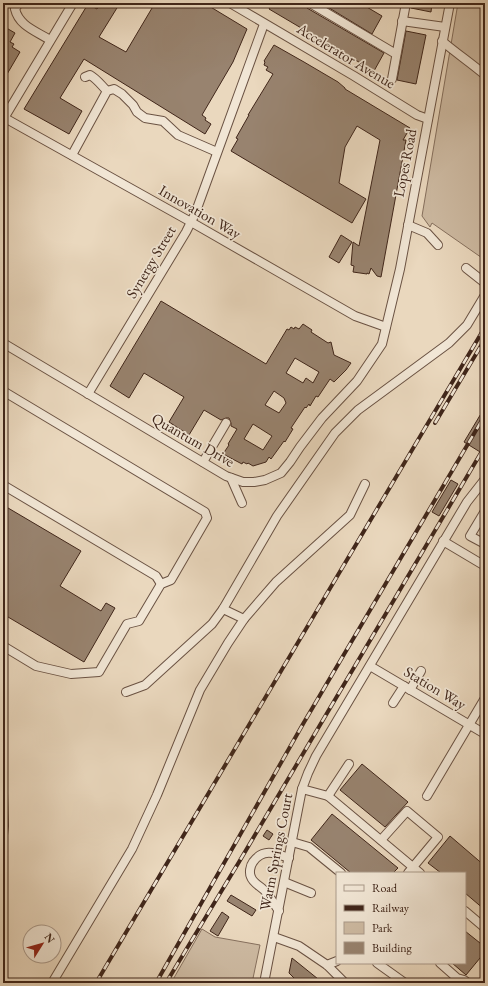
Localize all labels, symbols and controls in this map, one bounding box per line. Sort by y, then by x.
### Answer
street label: Accelerator Avenue [293,18,399,92]
street label: Lopes Road [389,127,421,199]
street label: Innovation Way [156,180,245,243]
street label: Synergy Street [121,222,180,302]
street label: Quantum Drive [148,408,238,471]
street label: Station Way [401,662,470,714]
street label: Warm Springs Court [255,791,296,912]
legend [336,872,466,964]
text: Road [372,880,398,896]
text: Railway [372,900,410,916]
text: Park [372,920,393,936]
north arrow [22,924,62,964]
text: N [42,930,58,946]
text: Building [372,940,413,956]

